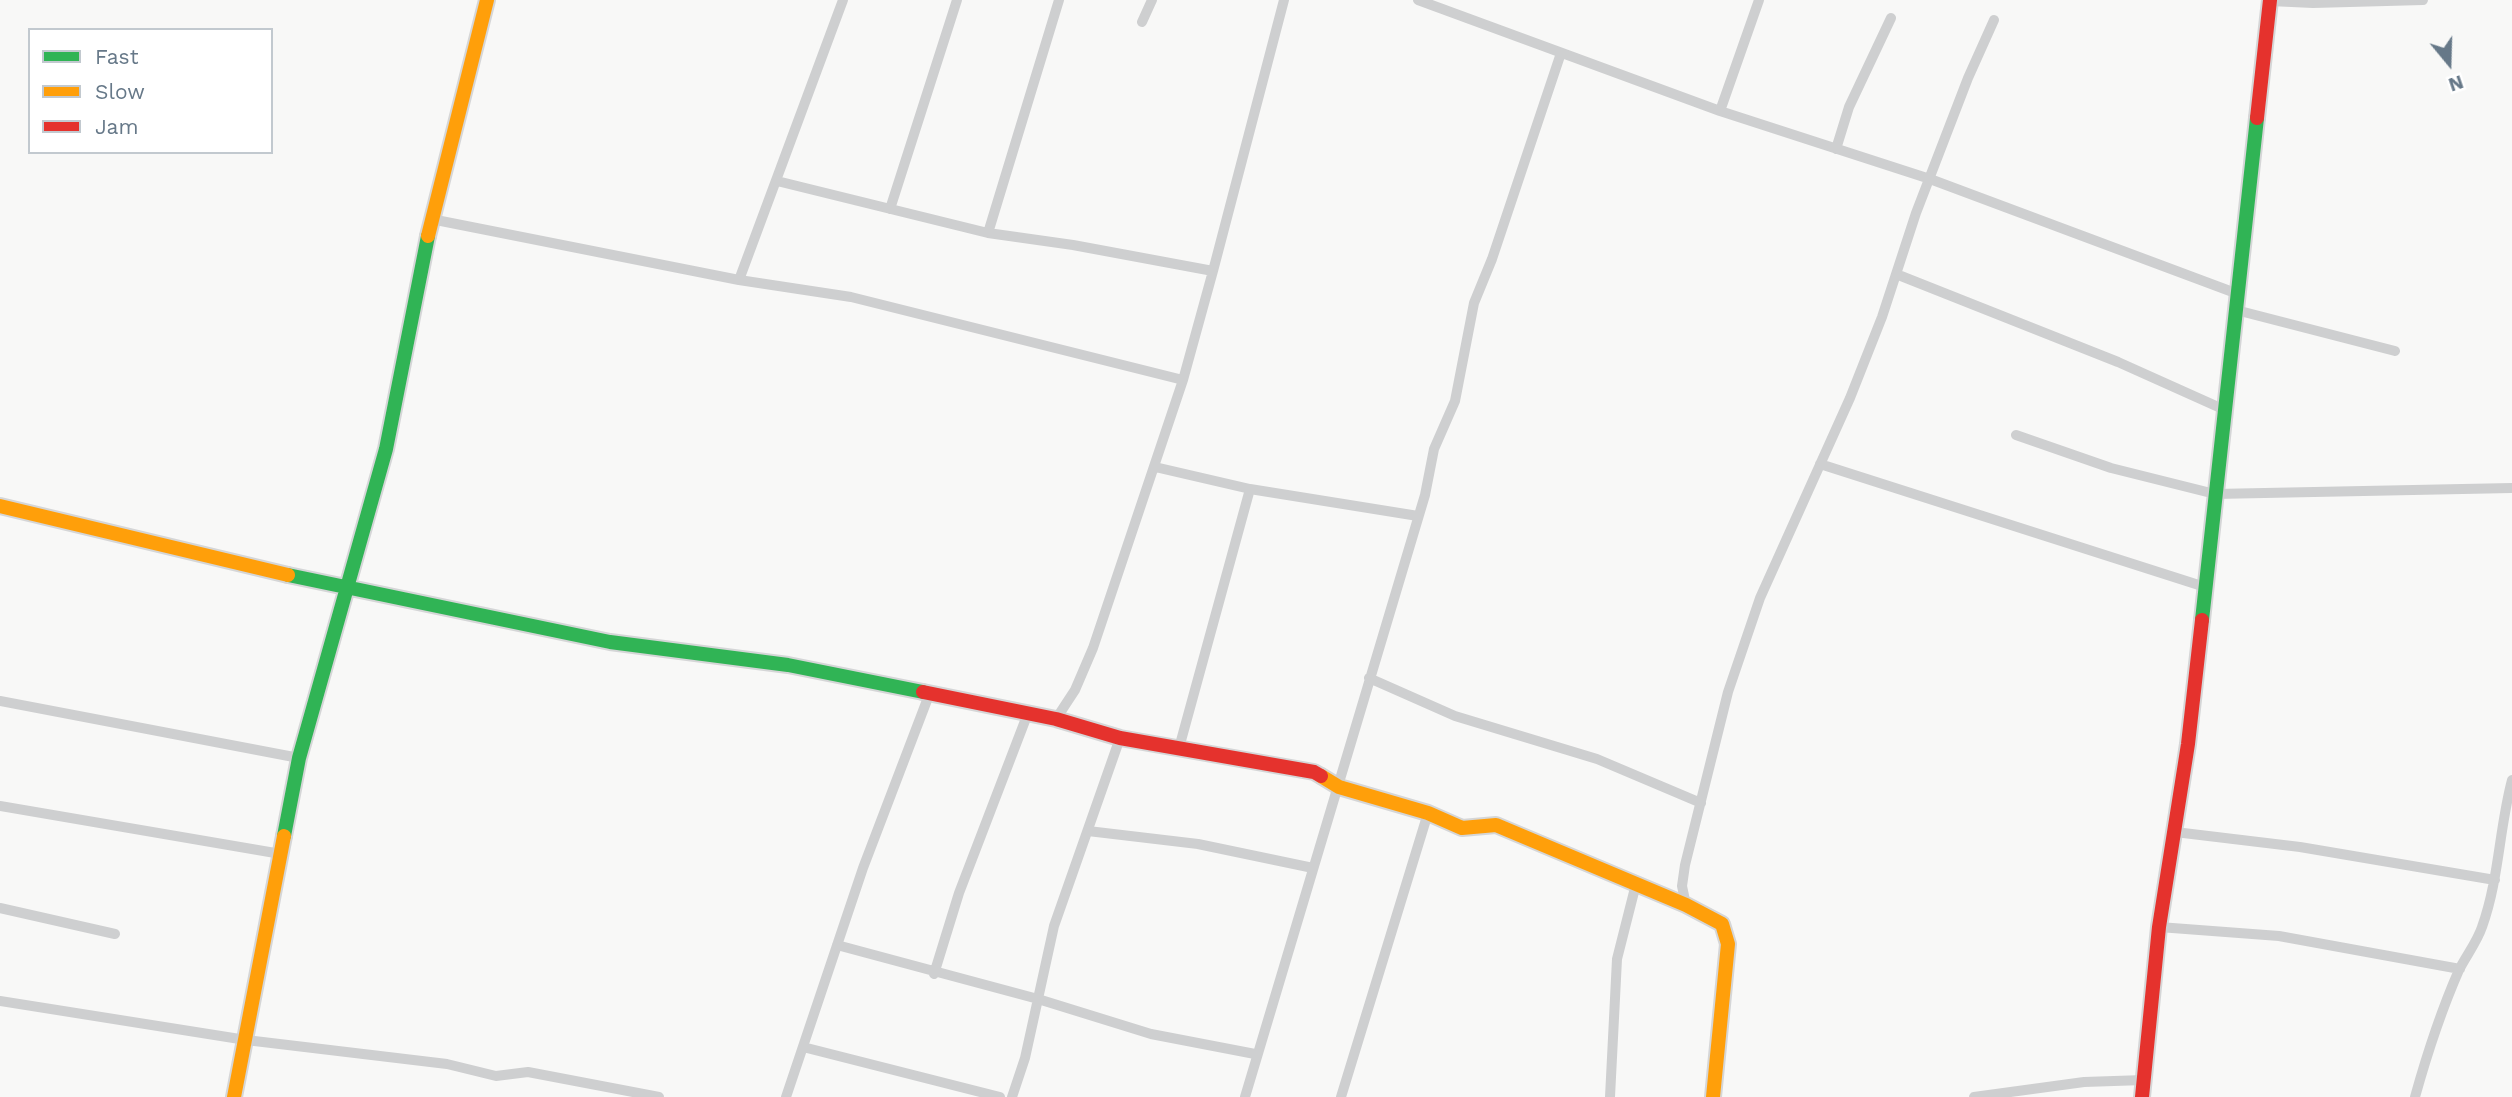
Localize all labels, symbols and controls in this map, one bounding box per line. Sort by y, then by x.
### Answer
legend [28,28,273,154]
north arrow [2414,28,2484,98]
text: Fast [95,44,139,69]
text: N [2446,70,2466,96]
text: Slow [95,79,145,104]
text: Jam [95,114,138,139]

